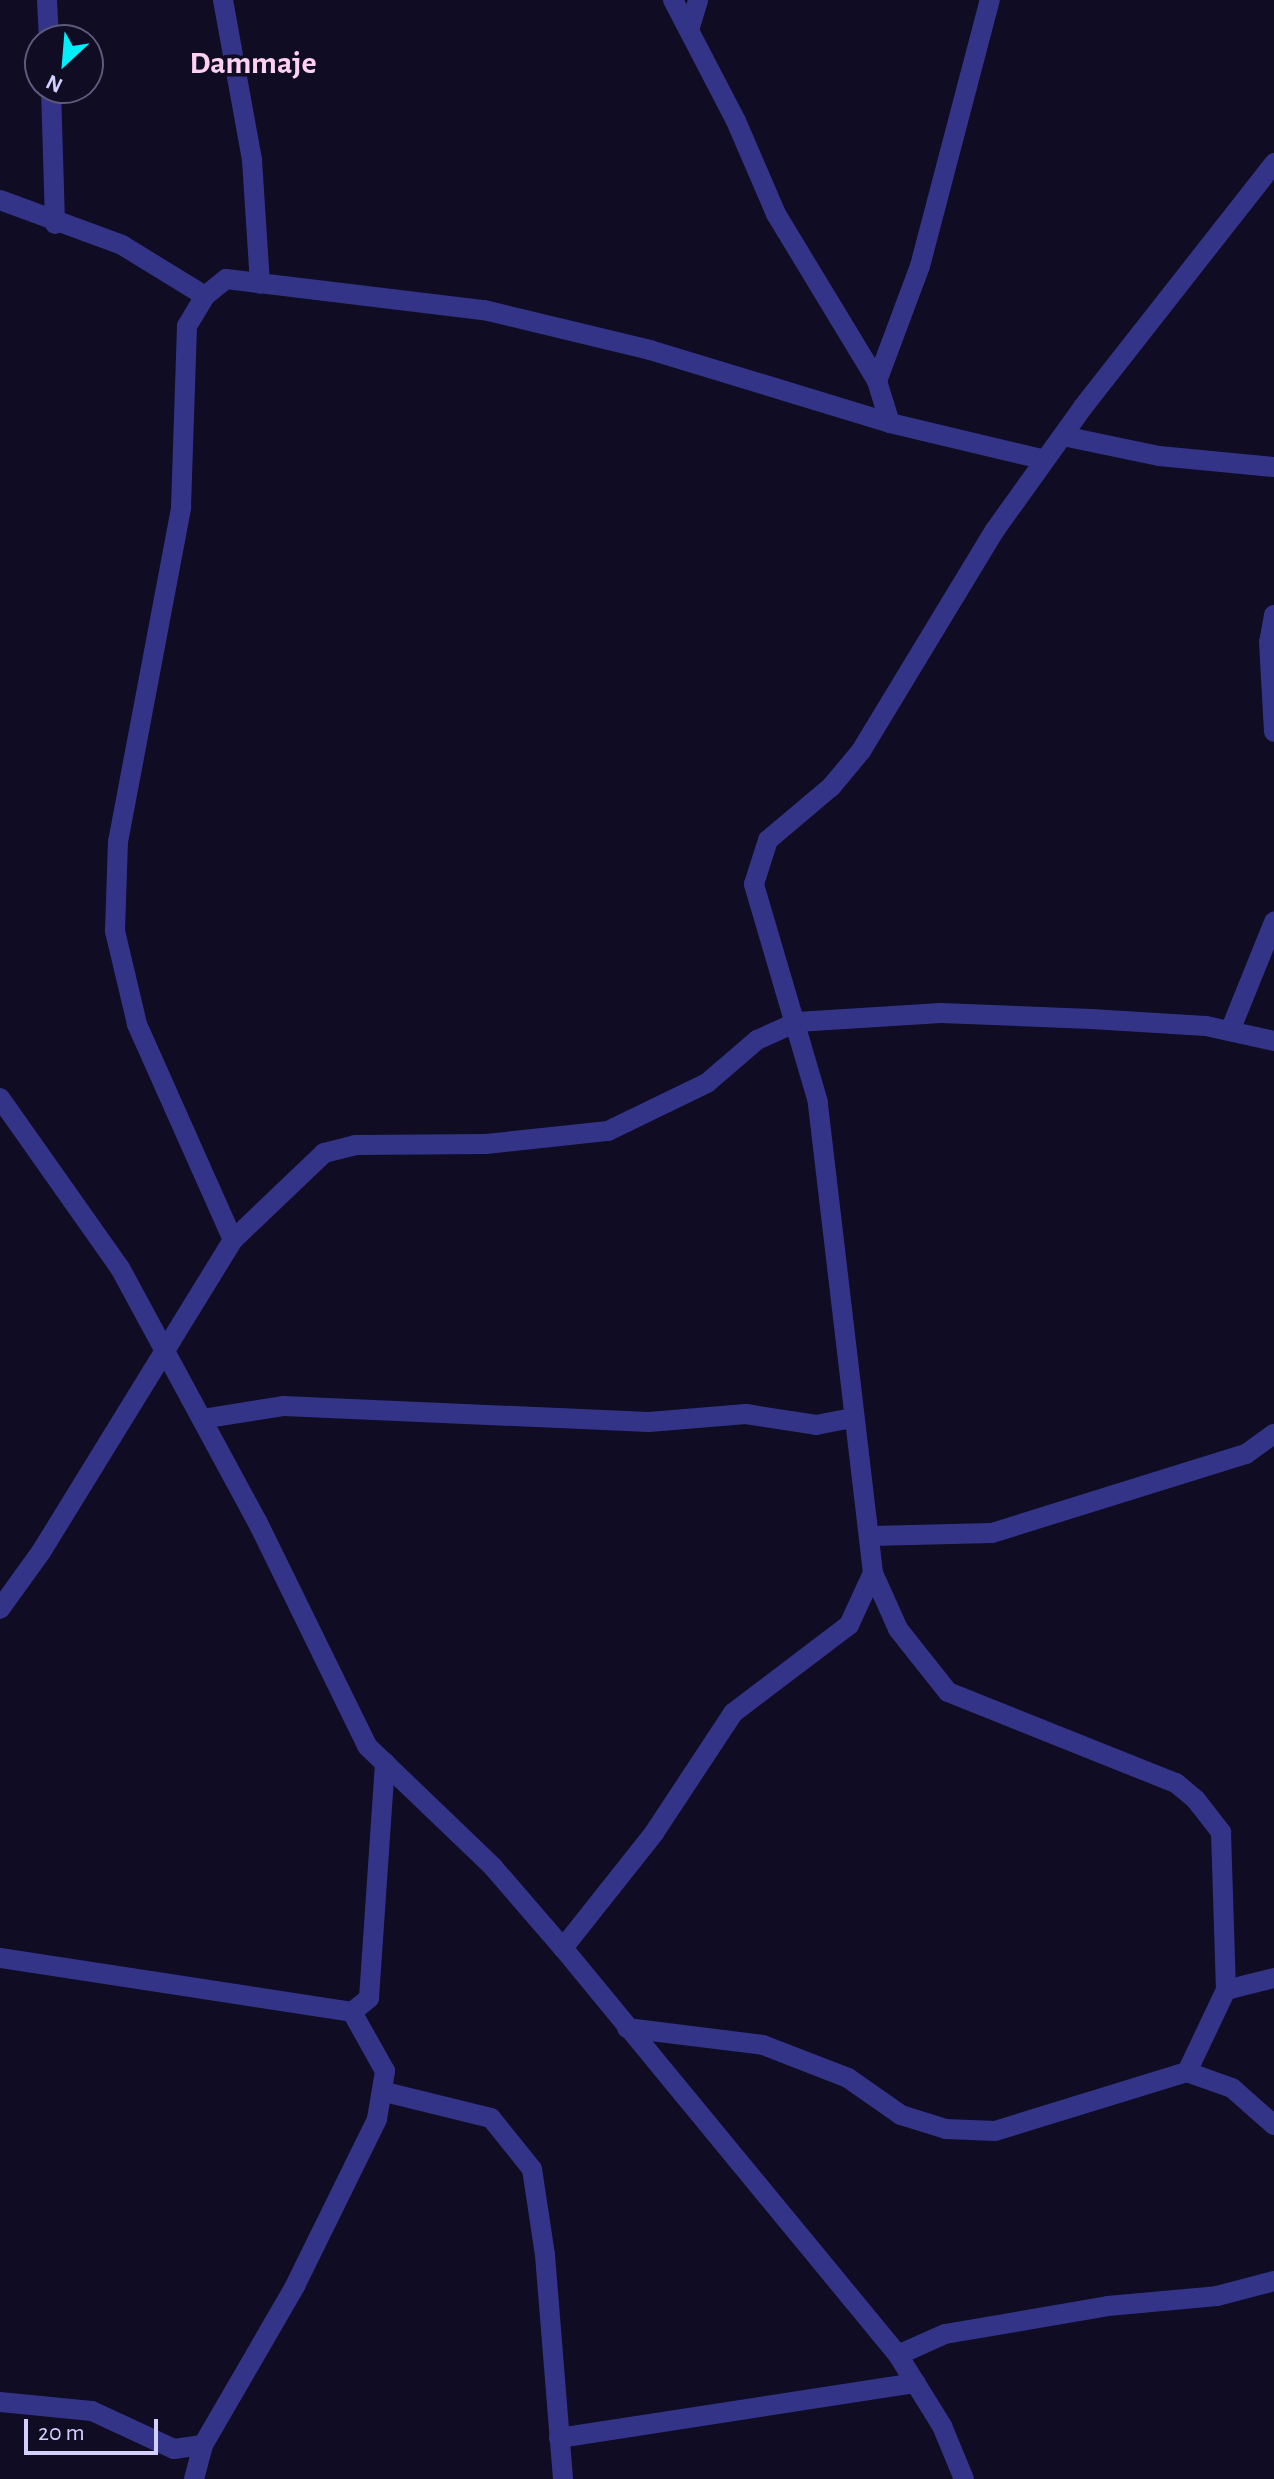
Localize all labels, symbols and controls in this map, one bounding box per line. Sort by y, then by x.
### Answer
north arrow [24,24,104,104]
district label: Dammaje [189,44,317,82]
text: N [43,71,66,97]
scale bar [28,2403,162,2453]
text: 20 m [38,2421,85,2445]

